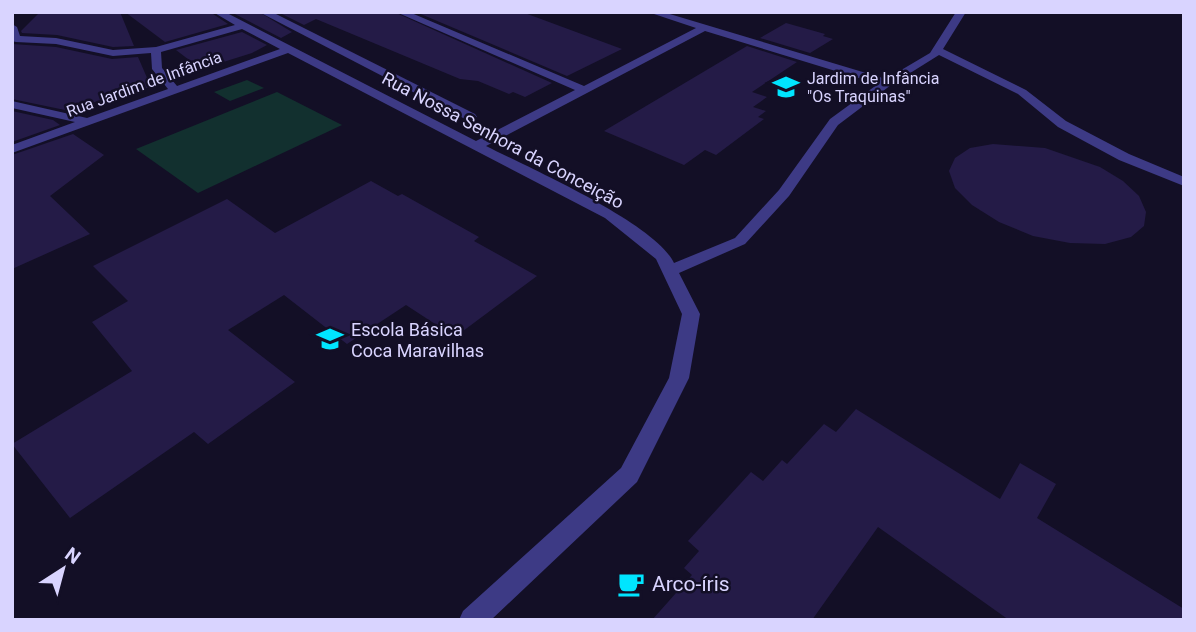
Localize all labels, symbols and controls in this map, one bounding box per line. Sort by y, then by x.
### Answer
street label: Rua Jardim de Infância [64,47,224,121]
street label: Rua Nossa Senhora da Conceição [379,67,627,213]
place label: Jardim de Infância "Os Traquinas" [807,69,939,106]
school or university icon: Jardim de Infância "Os Traquinas" [771,72,801,102]
place label: Escola Básica Coca Maravilhas [351,319,484,361]
school or university icon: Escola Básica Coca Maravilhas [315,324,345,354]
north arrow [28,534,98,604]
text: N [61,542,85,569]
cafe icon: Arco-íris [616,569,646,599]
place label: Arco-íris [652,572,730,596]

